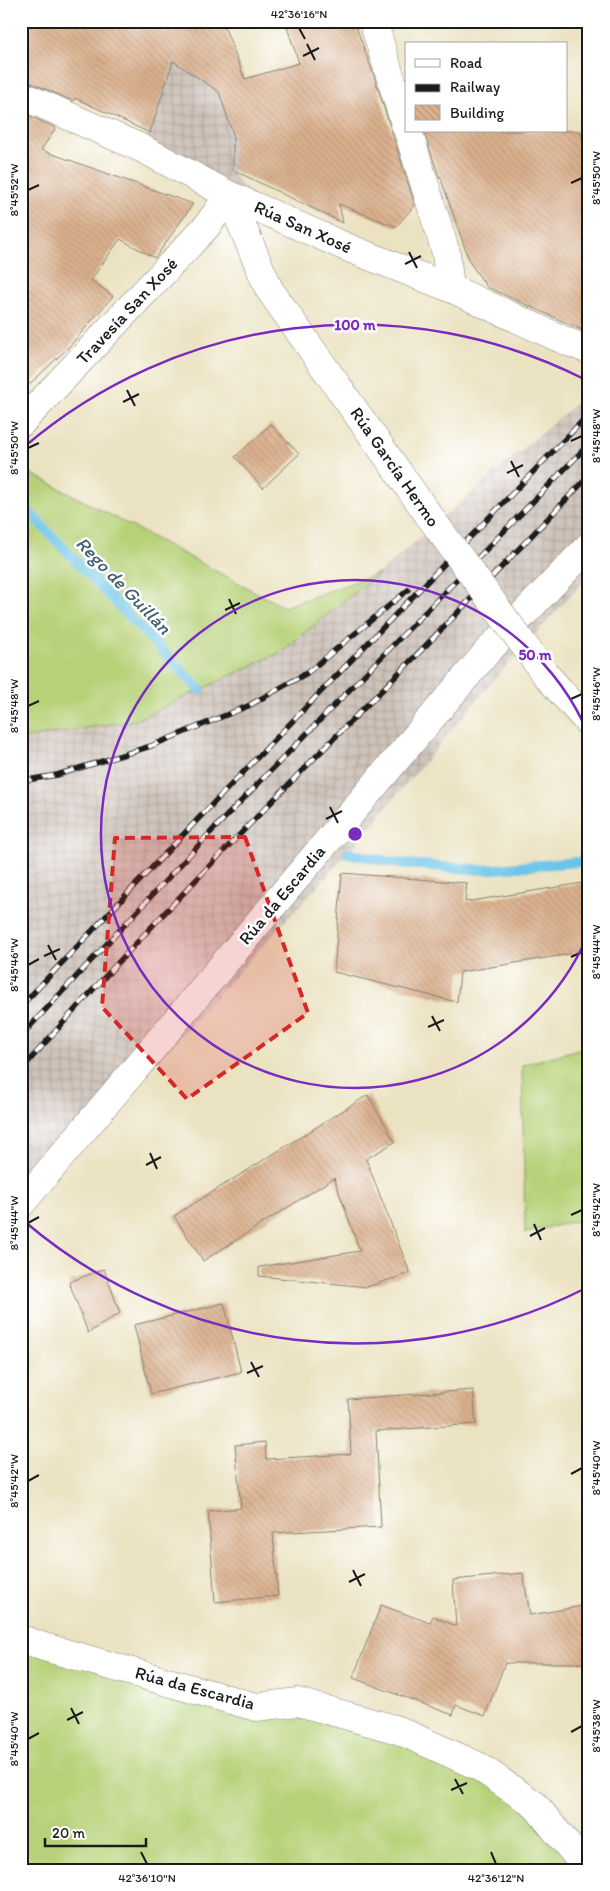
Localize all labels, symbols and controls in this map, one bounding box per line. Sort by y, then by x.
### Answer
text: 42°36'16"N [271,7,327,21]
legend [405,42,568,132]
text: Road [450,54,483,72]
text: Railway [450,78,500,96]
text: Building [450,104,504,122]
text: 8°45'50"W [589,151,603,205]
text: 8°45'52"W [7,163,21,217]
street label: Rúa San Xosé [251,196,355,258]
street label: Travesía San Xosé [72,253,182,369]
text: 100 m [334,316,376,334]
street label: Rúa García Hermo [345,403,445,531]
text: 8°45'48"W [589,409,603,463]
text: 8°45'50"W [7,421,21,475]
water label: Rego de Guillán [71,532,177,640]
text: 50 m [518,646,552,664]
text: 8°45'46"W [589,667,603,721]
text: 8°45'48"W [7,679,21,733]
centre of rings [346,825,364,843]
street label: Rúa da Escardia [234,841,330,949]
text: 8°45'44"W [589,925,603,979]
text: 8°45'46"W [7,938,21,992]
text: 8°45'42"W [589,1183,603,1237]
text: 8°45'44"W [7,1196,21,1250]
text: 8°45'40"W [589,1440,603,1496]
text: 8°45'42"W [7,1454,21,1508]
street label: Rúa da Escardia [133,1661,257,1715]
text: 8°45'38"W [589,1699,603,1753]
text: 8°45'40"W [7,1711,21,1767]
scale bar [45,1816,146,1848]
text: 20 m [52,1824,86,1842]
text: 42°36'10"N [118,1871,176,1885]
text: 42°36'12"N [468,1871,524,1885]

